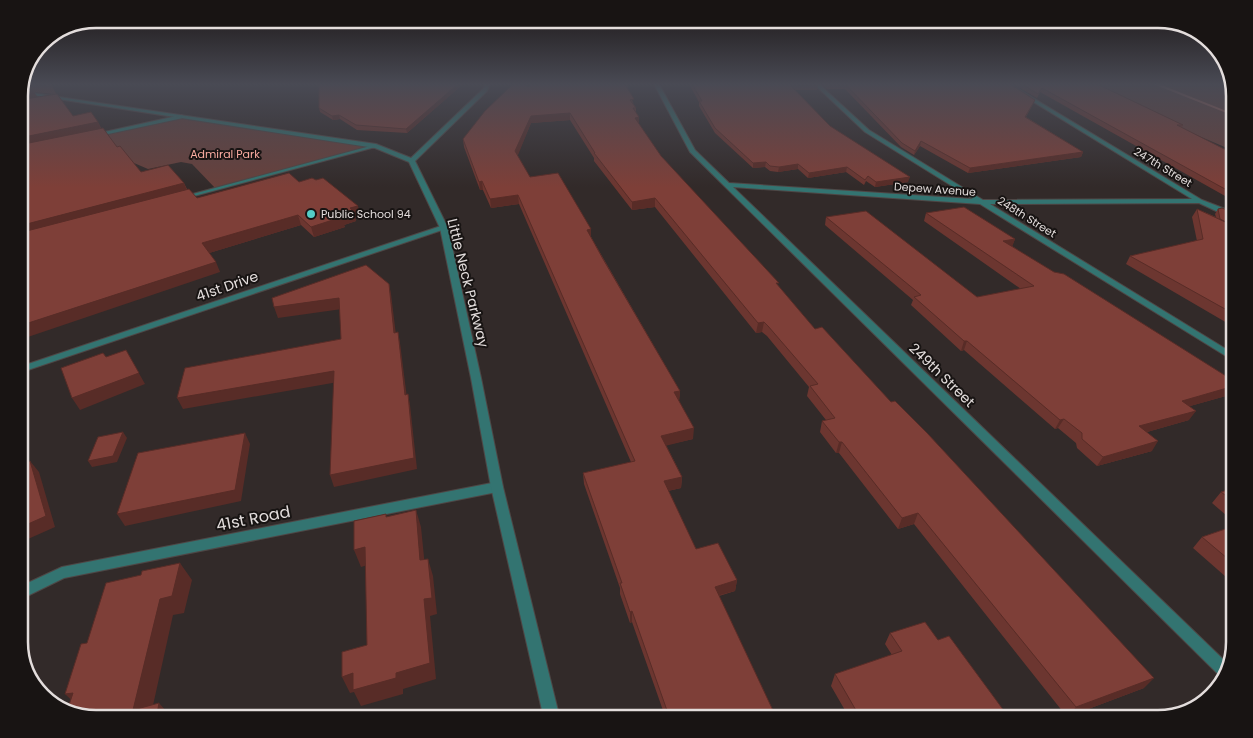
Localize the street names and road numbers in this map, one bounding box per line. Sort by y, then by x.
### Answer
street label: 247th Street [1131,143,1195,191]
street label: Depew Avenue [893,178,977,200]
street label: 248th Street [995,193,1059,241]
street label: Little Neck Parkway [442,216,494,350]
street label: 41st Drive [193,266,261,306]
street label: 249th Street [905,338,979,412]
street label: 41st Road [214,500,292,537]

